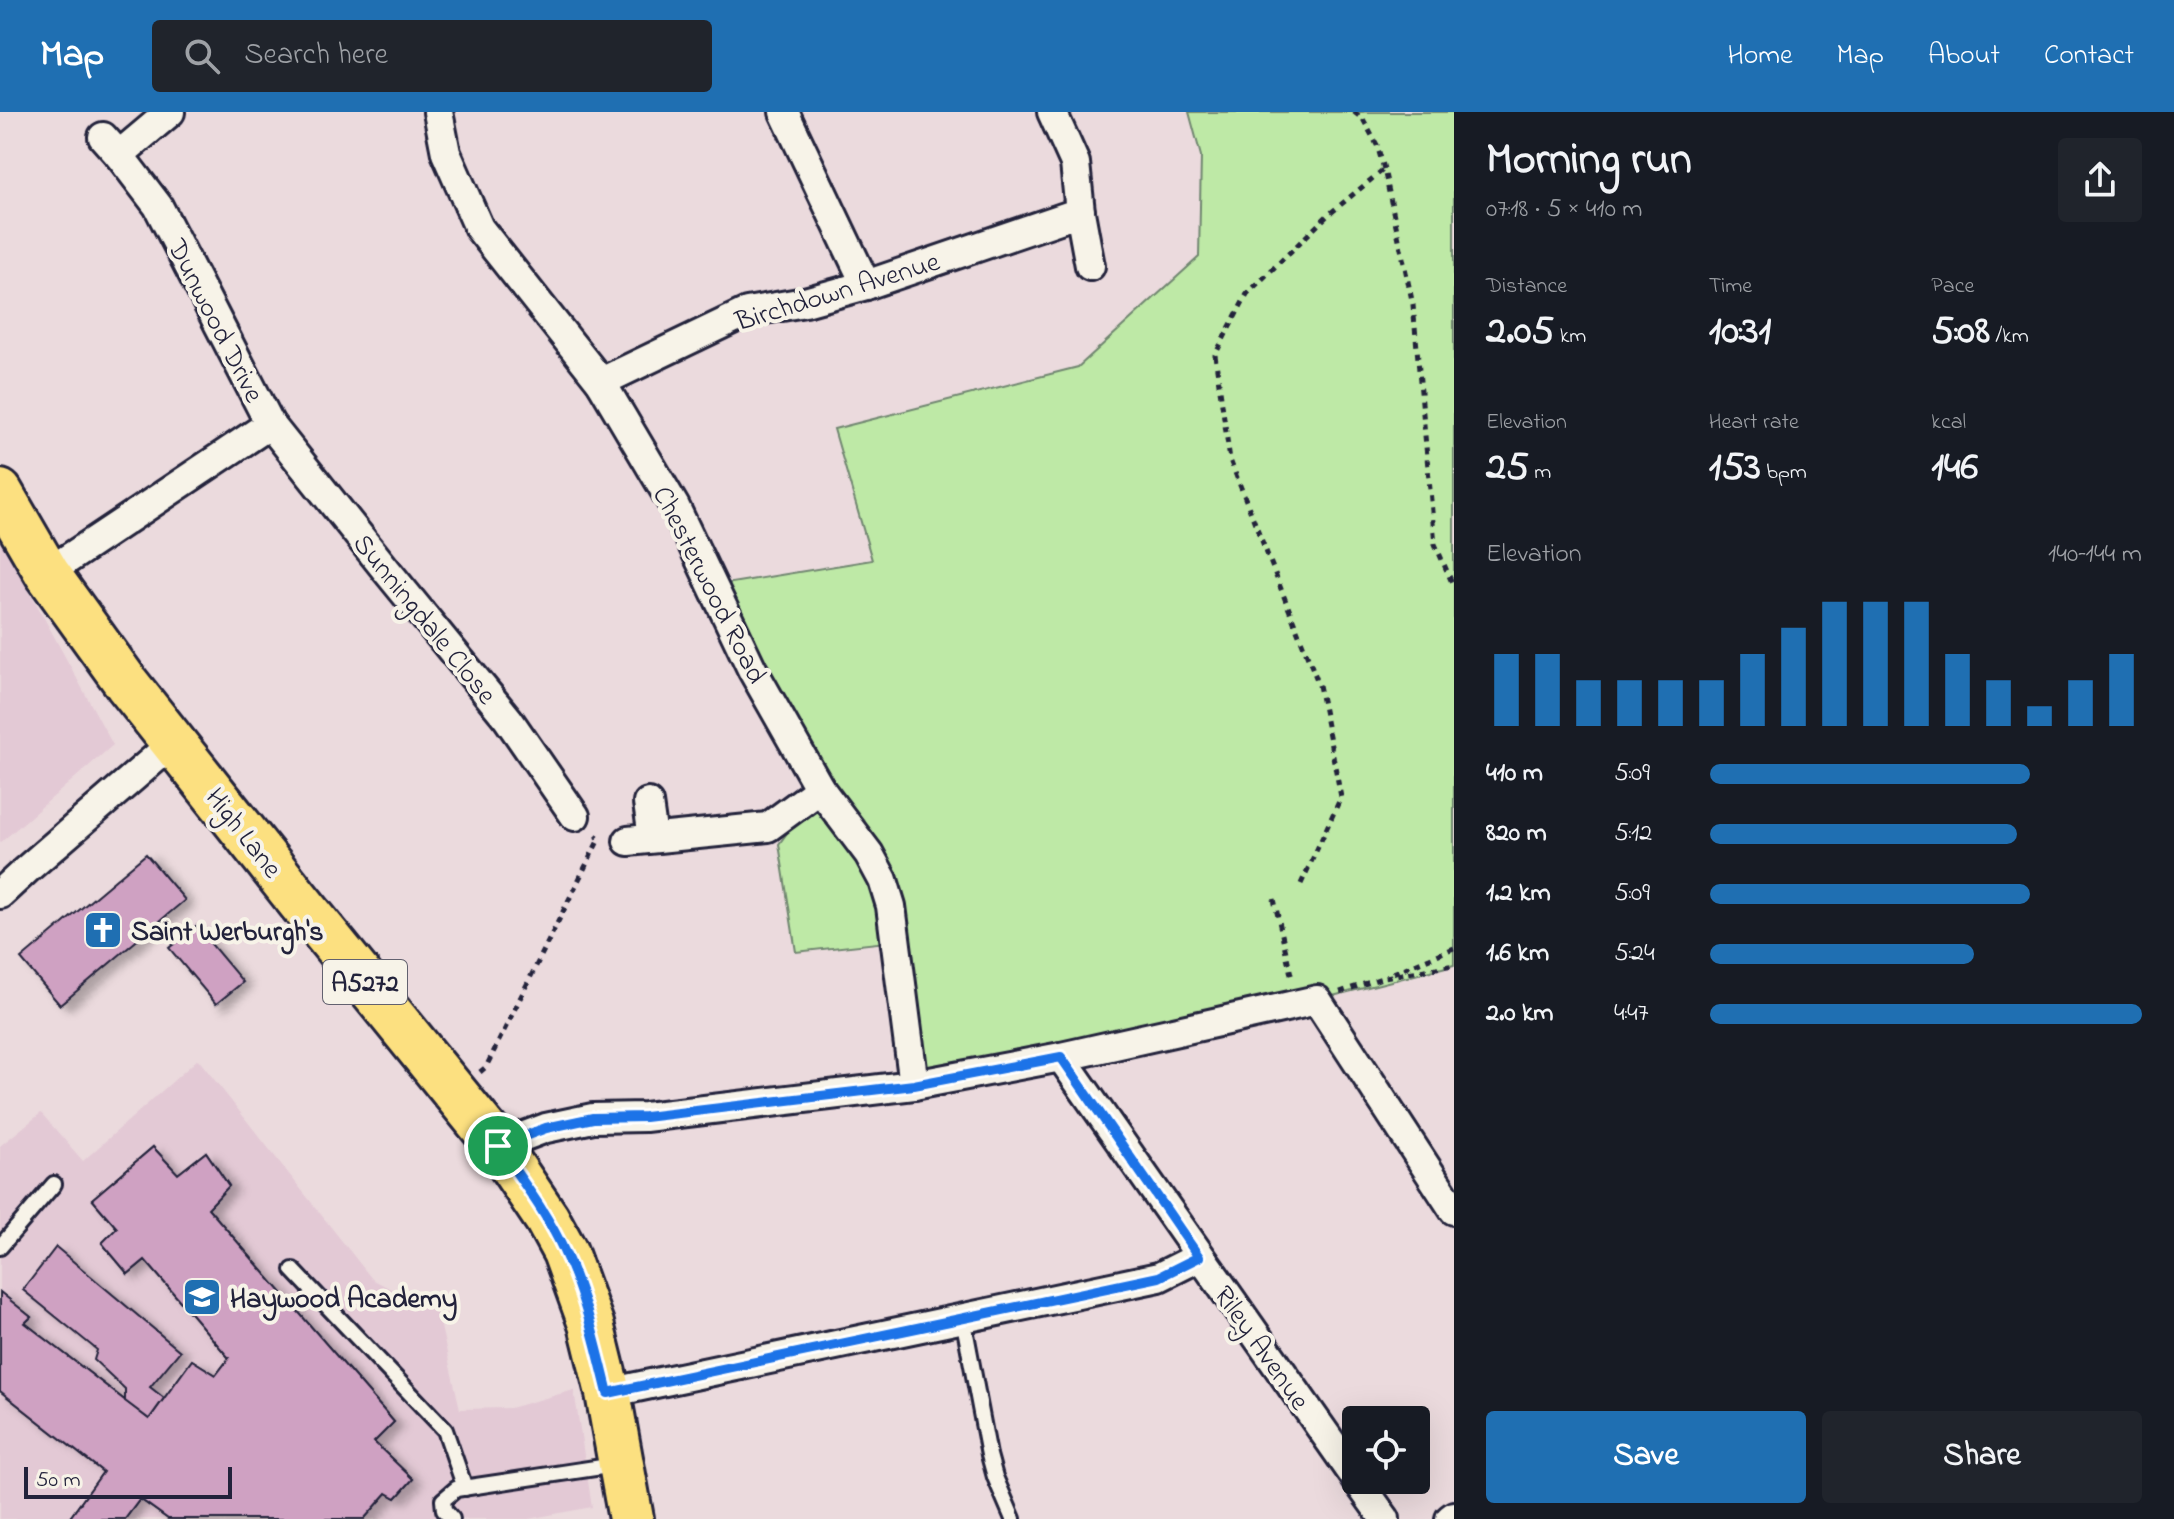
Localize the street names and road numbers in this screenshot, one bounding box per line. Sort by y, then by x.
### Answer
street label: Dunwood Drive [155,232,273,411]
street label: Birchdown Avenue [730,243,946,344]
street label: Chesterwood Road [640,480,776,692]
street label: Sunningdale Close [341,526,505,715]
street label: High Lane [194,780,291,888]
road number: A5272 [323,960,407,1004]
street label: Riley Avenue [1202,1278,1319,1420]

